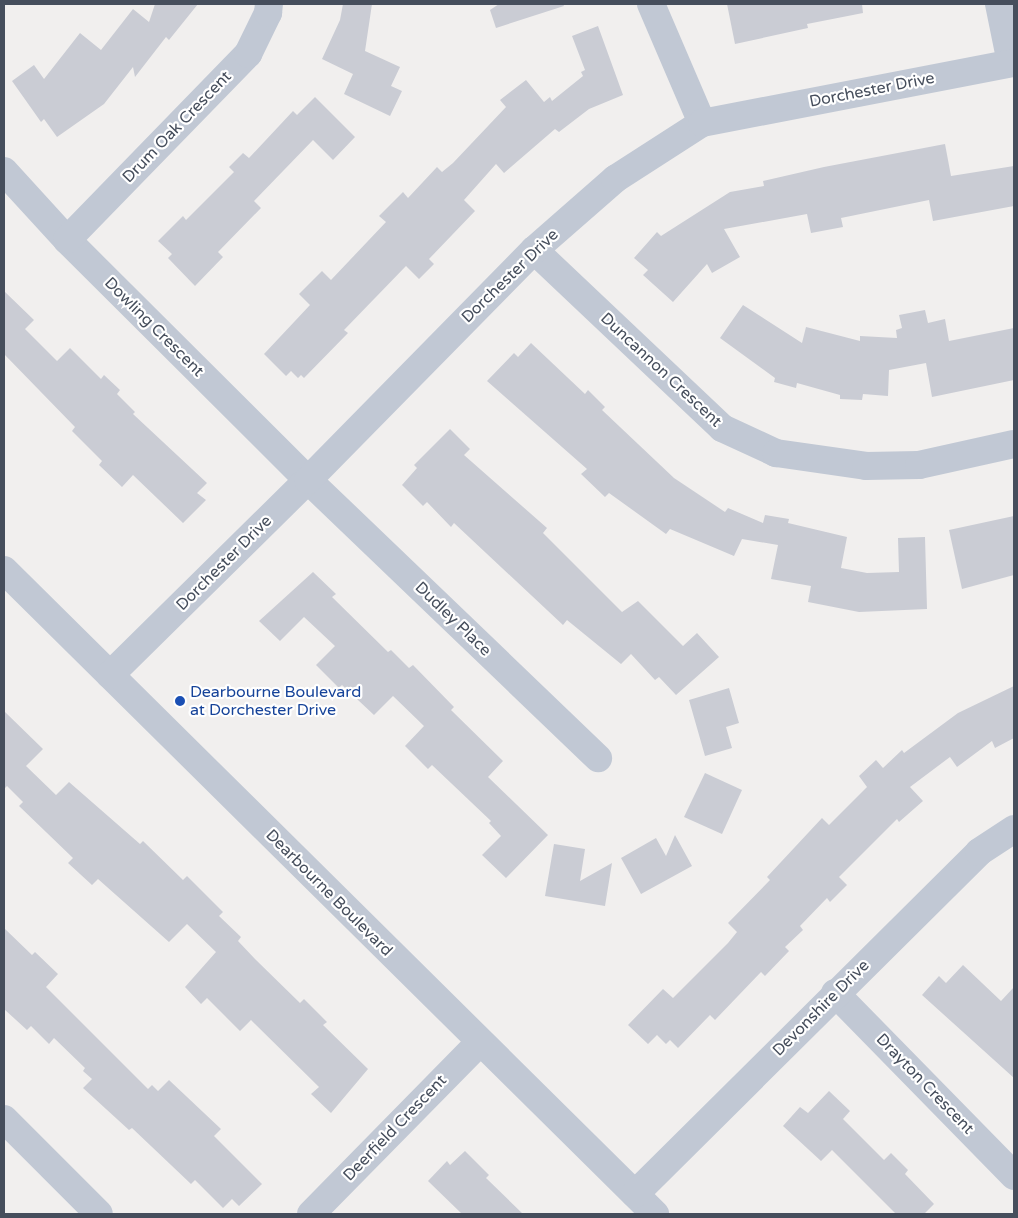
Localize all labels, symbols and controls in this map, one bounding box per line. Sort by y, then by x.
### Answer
street label: Drum Oak Crescent [119,67,235,187]
street label: Dorchester Drive [808,68,936,112]
street label: Dorchester Drive [458,225,562,327]
street label: Dowling Crescent [100,273,208,381]
street label: Duncannon Crescent [596,309,726,431]
street label: Dorchester Drive [172,511,276,615]
street label: Dudley Place [411,578,495,660]
place label: Dearbourne Boulevard at Dorchester Drive [190,682,361,720]
marker: Dearbourne Boulevard at Dorchester Drive [174,695,186,707]
street label: Dearbourne Boulevard [262,826,396,960]
street label: Devonshire Drive [769,956,873,1060]
street label: Drayton Crescent [872,1030,978,1138]
street label: Deerfield Crescent [339,1071,451,1185]

